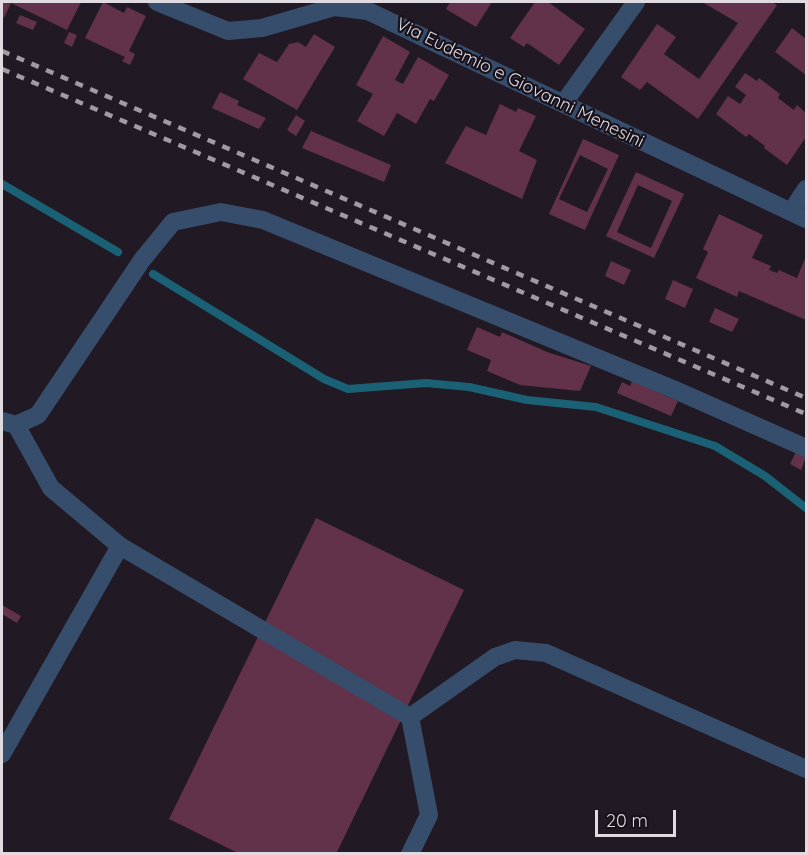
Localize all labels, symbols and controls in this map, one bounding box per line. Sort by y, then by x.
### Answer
street label: Via Eudemio e Giovanni Menesini [392,13,648,153]
scale bar [598,798,679,836]
text: 20 m [606,809,648,832]

